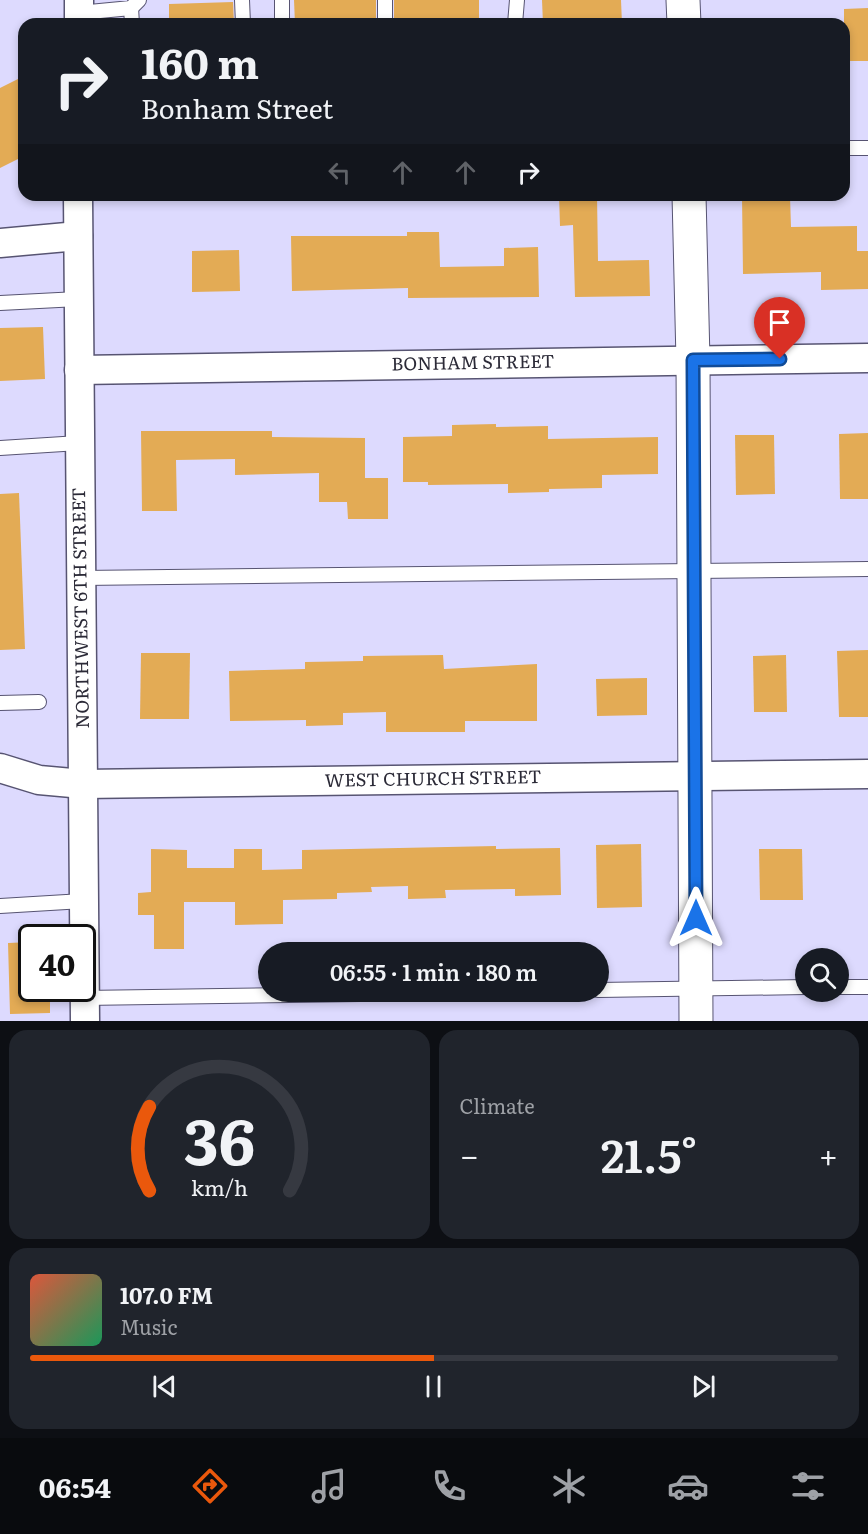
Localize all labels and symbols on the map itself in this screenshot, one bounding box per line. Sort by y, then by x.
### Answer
pin [754,297,805,359]
street label: BONHAM STREET [391,347,555,376]
street label: NORTHWEST 6TH STREET [64,487,95,729]
street label: WEST CHURCH STREET [324,762,542,793]
position arrow [664,886,728,950]
speed limit sign: 40 [18,924,96,1002]

